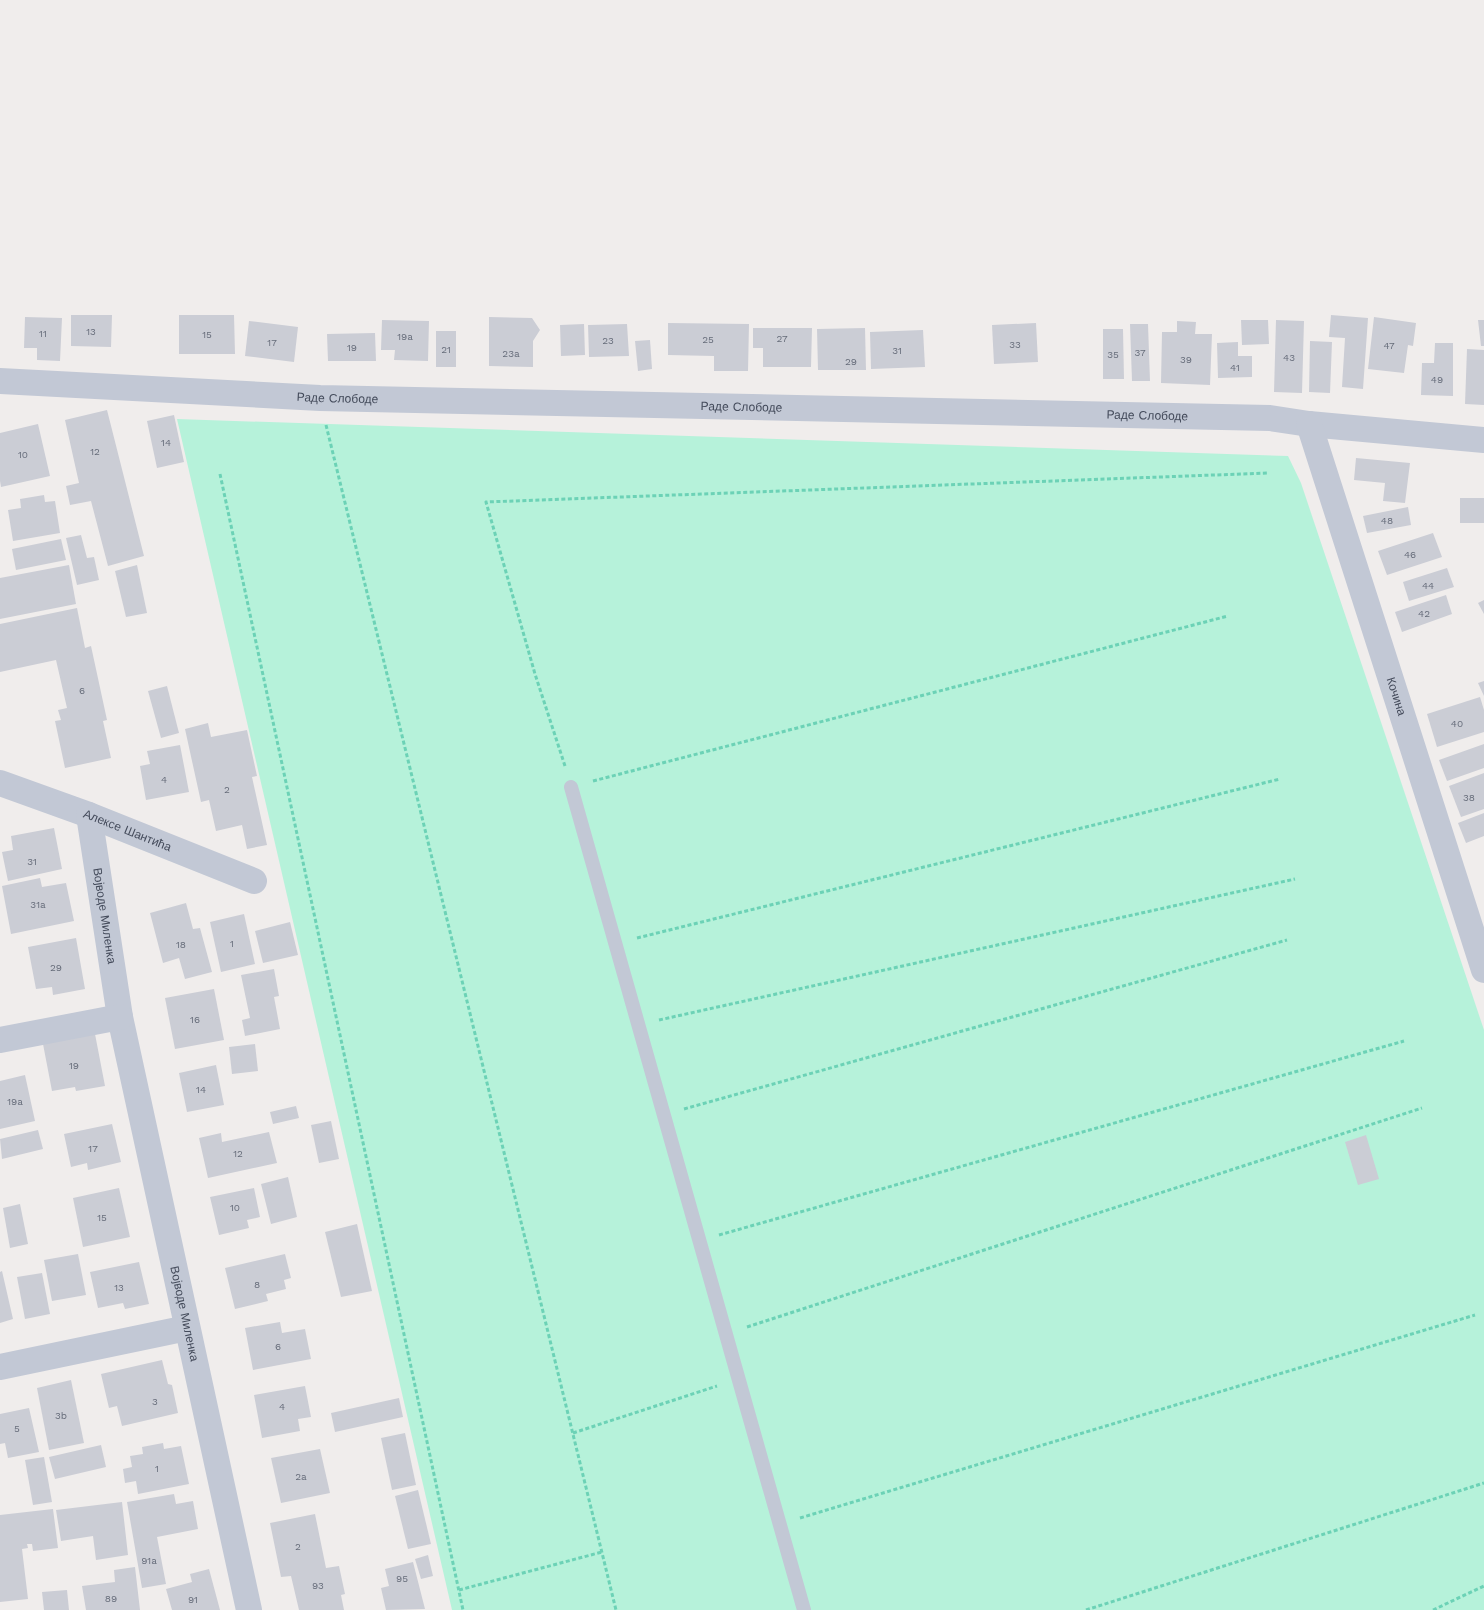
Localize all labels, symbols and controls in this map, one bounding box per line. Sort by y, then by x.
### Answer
house number: 13 [86,326,96,337]
house number: 11 [39,328,47,339]
house number: 15 [202,329,212,340]
house number: 19a [397,331,413,342]
house number: 27 [776,333,788,344]
house number: 25 [702,334,714,345]
house number: 23 [602,335,614,346]
house number: 17 [267,337,277,348]
house number: 33 [1009,339,1021,350]
house number: 47 [1383,340,1395,351]
house number: 19 [347,342,357,353]
house number: 21 [441,344,451,355]
house number: 31 [892,345,902,356]
house number: 37 [1134,347,1146,358]
house number: 23a [502,348,520,359]
house number: 35 [1107,349,1119,360]
house number: 43 [1283,352,1295,363]
house number: 39 [1180,354,1192,365]
house number: 29 [845,356,857,367]
house number: 41 [1230,362,1240,373]
house number: 49 [1431,374,1443,385]
street label: Раде Слободе [296,390,379,406]
street label: Раде Слободе [701,399,783,415]
street label: Раде Слободе [1106,408,1189,423]
house number: 14 [161,437,171,448]
house number: 12 [90,446,100,457]
house number: 10 [18,449,28,460]
house number: 48 [1381,515,1393,526]
house number: 46 [1404,549,1416,560]
house number: 44 [1422,580,1434,591]
house number: 42 [1418,608,1430,619]
street label: Кочина [1384,675,1409,718]
house number: 6 [79,685,85,696]
house number: 40 [1451,718,1463,729]
house number: 4 [161,774,167,785]
house number: 2 [224,784,230,795]
house number: 38 [1463,792,1475,803]
street label: Алексе Шантића [81,807,174,854]
house number: 31 [27,856,37,867]
street label: Војводе Миленка [90,867,119,965]
house number: 31a [30,899,46,910]
house number: 1 [230,938,234,949]
house number: 18 [176,939,186,950]
house number: 29 [50,962,62,973]
house number: 16 [190,1014,200,1025]
house number: 19 [69,1060,79,1071]
house number: 14 [196,1084,206,1095]
house number: 19a [7,1096,23,1107]
house number: 17 [88,1143,98,1154]
house number: 12 [233,1148,243,1159]
house number: 10 [230,1202,240,1213]
house number: 15 [97,1212,107,1223]
street label: Војводе Миленка [167,1265,202,1363]
house number: 8 [254,1279,260,1290]
house number: 13 [114,1282,124,1293]
house number: 6 [275,1341,281,1352]
house number: 3 [152,1396,158,1407]
house number: 4 [279,1401,285,1412]
house number: 3b [55,1410,67,1421]
house number: 5 [14,1423,20,1434]
house number: 1 [155,1463,159,1474]
house number: 2a [295,1471,307,1482]
house number: 2 [295,1541,301,1552]
house number: 91a [141,1555,157,1566]
house number: 95 [396,1573,408,1584]
house number: 93 [312,1580,324,1591]
house number: 89 [105,1593,117,1604]
house number: 91 [188,1594,198,1605]

